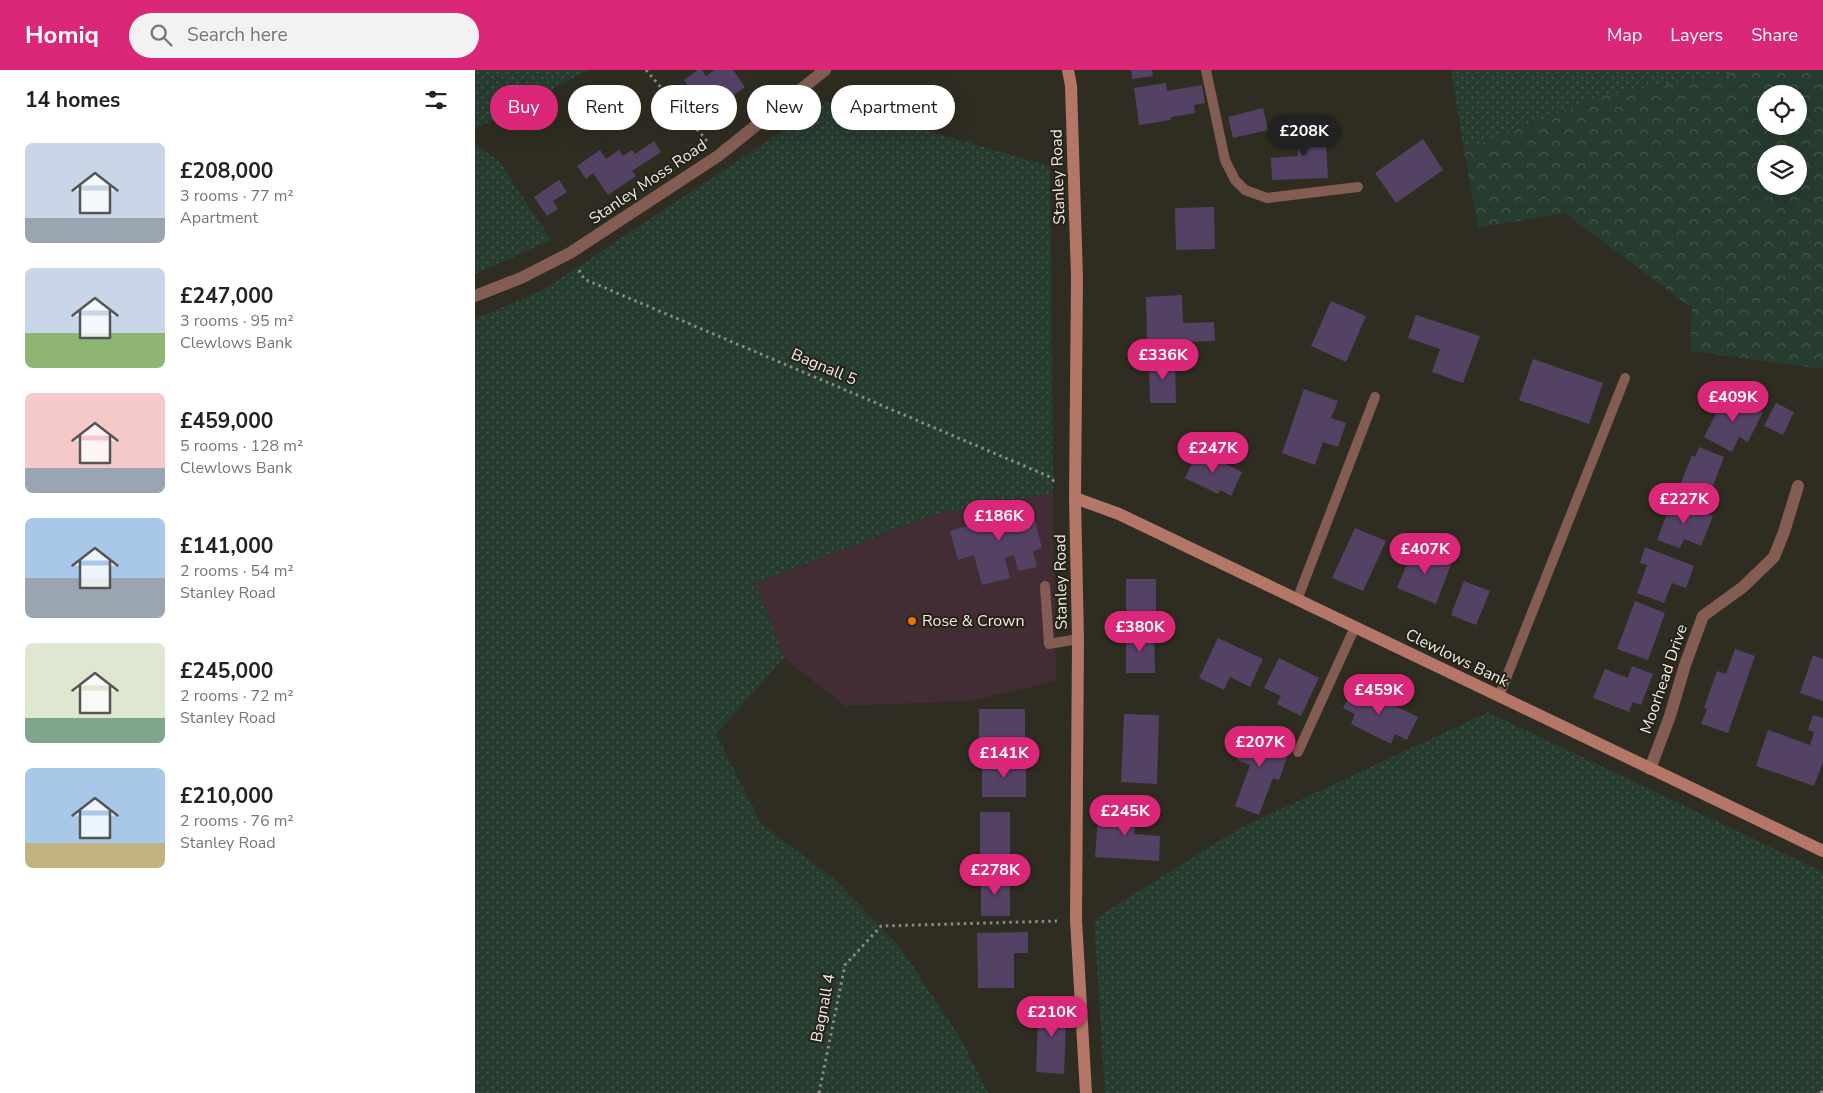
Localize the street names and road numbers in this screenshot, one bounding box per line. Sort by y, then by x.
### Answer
street label: Stanley Road [1045,129,1071,225]
street label: Stanley Moss Road [585,134,711,230]
street label: Bagnall 5 [788,343,860,391]
street label: Stanley Road [1049,534,1073,630]
street label: Moorhead Drive [1635,621,1693,737]
street label: Clewlows Bank [1402,624,1513,693]
street label: Bagnall 4 [806,971,840,1044]

